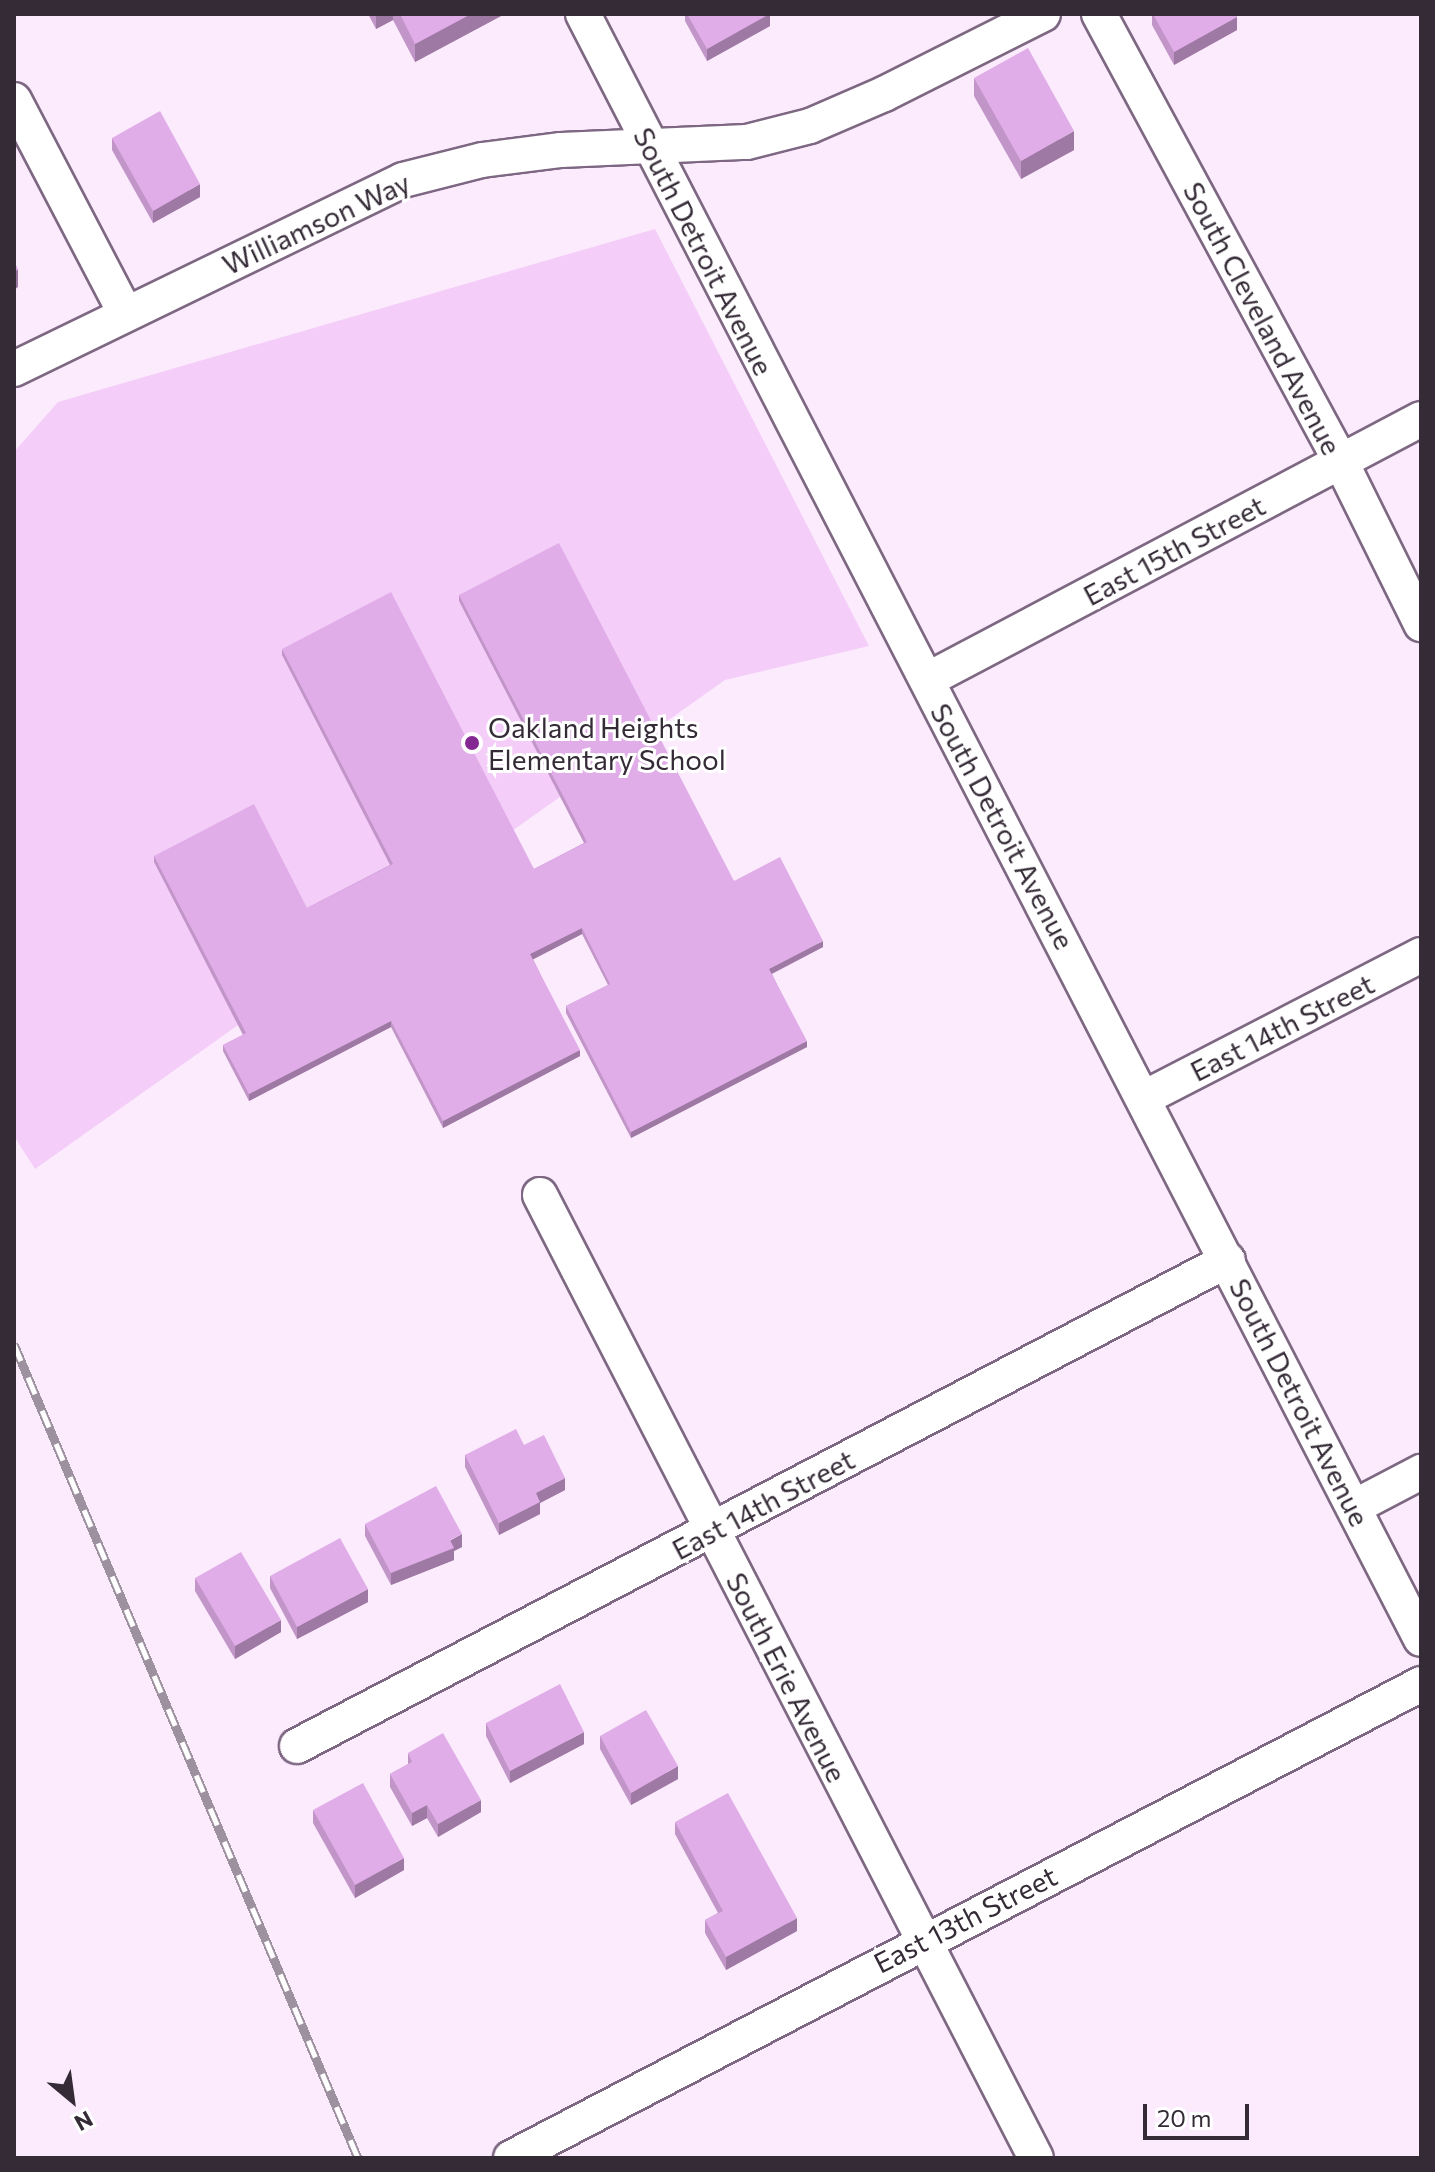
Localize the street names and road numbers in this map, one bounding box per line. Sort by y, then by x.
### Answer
street label: South Detroit Avenue [627,122,781,380]
street label: Williamson Way [217,165,415,281]
street label: South Cleveland Avenue [1177,176,1349,460]
street label: East 15th Street [1077,488,1271,612]
street label: South Detroit Avenue [924,698,1082,954]
street label: East 14th Street [1185,966,1379,1088]
street label: South Detroit Avenue [1223,1273,1377,1531]
street label: East 14th Street [666,1442,860,1566]
street label: South Erie Avenue [720,1567,854,1787]
street label: East 13th Street [868,1858,1062,1980]

